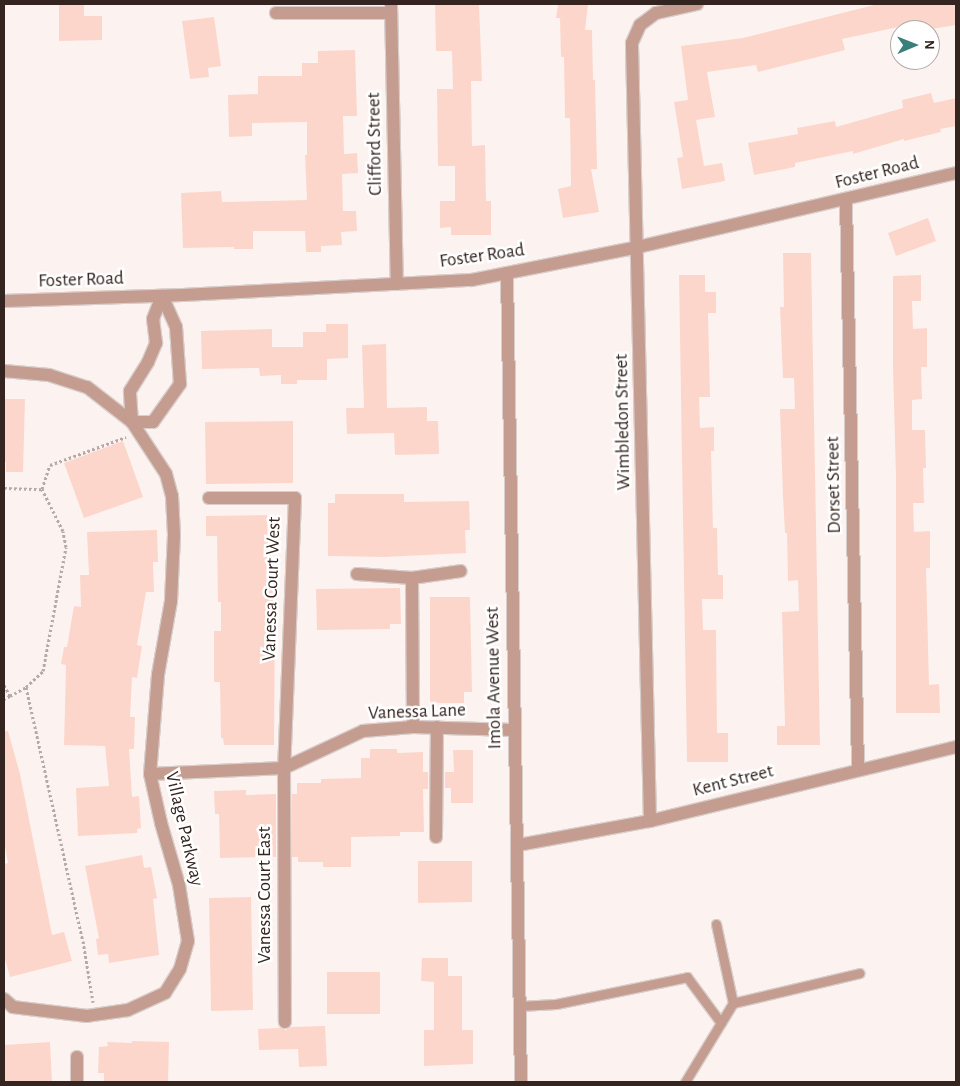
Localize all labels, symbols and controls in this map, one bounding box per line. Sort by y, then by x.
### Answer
north arrow [890,20,940,70]
text: N [922,40,936,50]
street label: Clifford Street [363,92,387,196]
street label: Foster Road [833,152,921,194]
street label: Foster Road [438,239,526,273]
street label: Foster Road [38,267,124,293]
street label: Wimbledon Street [610,353,636,491]
street label: Dorset Street [822,436,846,534]
street label: Vanessa Court West [258,516,286,662]
street label: Imola Avenue West [481,607,507,749]
street label: Vanessa Lane [368,699,466,725]
street label: Kent Street [690,760,776,802]
street label: Village Parkway [160,770,208,888]
street label: Vanessa Court East [254,826,276,964]

